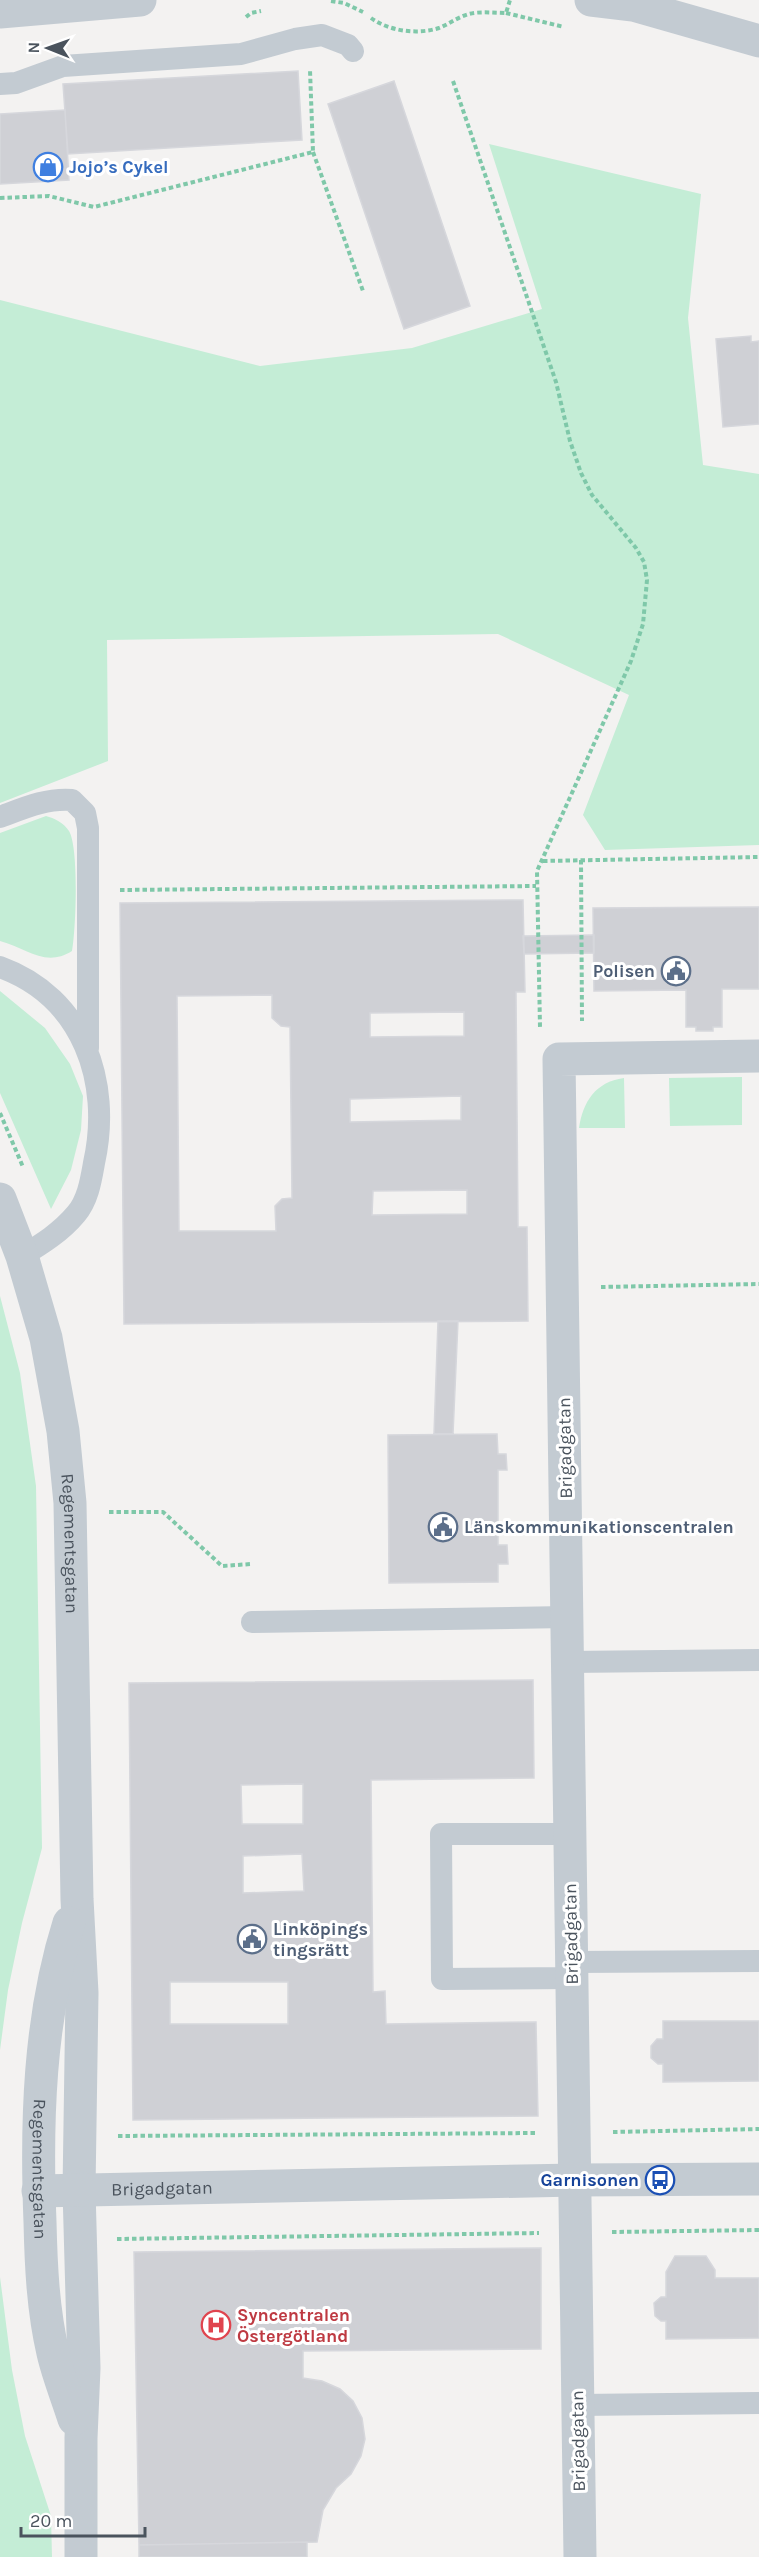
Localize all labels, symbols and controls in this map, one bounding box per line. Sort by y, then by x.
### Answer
north arrow [18,18,78,78]
text: N [24,42,43,54]
shop icon: Jojo’s Cykel [32,151,64,183]
place label: Jojo’s Cykel [69,156,168,178]
public building icon: Polisen [660,955,692,987]
place label: Polisen [593,960,655,982]
street label: Brigadgatan [553,1397,577,1499]
street label: Regementsgatan [56,1472,83,1614]
public building icon: Länskommunikationscentralen [427,1511,459,1543]
place label: Länskommunikationscentralen [464,1516,734,1538]
street label: Brigadgatan [559,1883,583,1985]
place label: Linköpings tingsrätt [273,1918,368,1961]
public building icon: Linköpings tingsrätt [236,1923,268,1955]
street label: Regementsgatan [28,2098,51,2240]
bus stop icon: Garnisonen [644,2164,676,2196]
place label: Garnisonen [540,2169,639,2191]
street label: Brigadgatan [111,2176,213,2200]
place label: Syncentralen Östergötland [237,2304,350,2347]
hospital icon: Syncentralen Östergötland [200,2309,232,2341]
street label: Brigadgatan [566,2390,590,2492]
scale bar [21,2500,146,2538]
text: 20 m [30,2510,72,2532]

